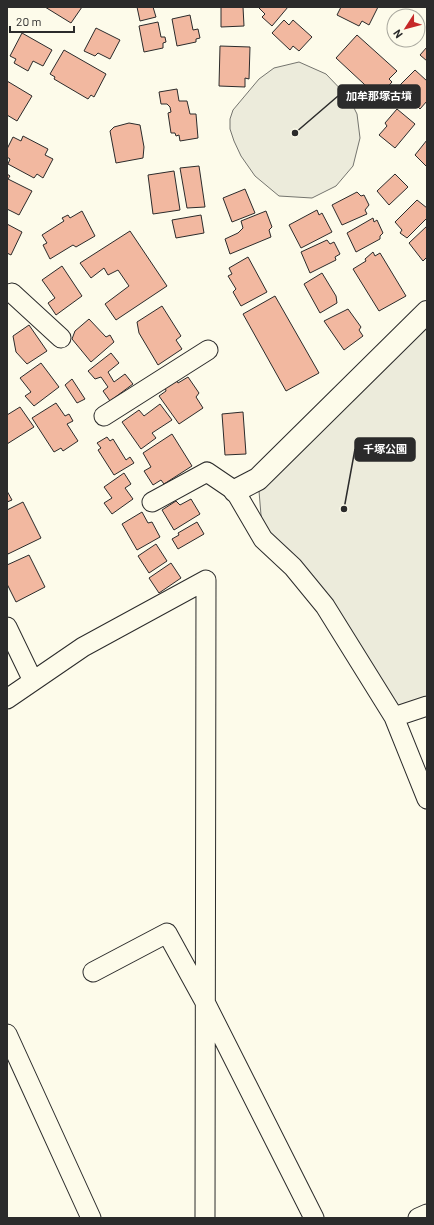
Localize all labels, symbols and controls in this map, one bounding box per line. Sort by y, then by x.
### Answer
scale bar [10,8,74,34]
north arrow [386,8,426,48]
text: 20 m [16,14,42,28]
text: N [390,27,405,41]
callout: 加牟那塚古墳 [338,85,420,108]
text: 加牟那塚古墳 [346,89,412,102]
callout: 千塚公園 [355,438,415,461]
text: 千塚公園 [363,442,407,455]

